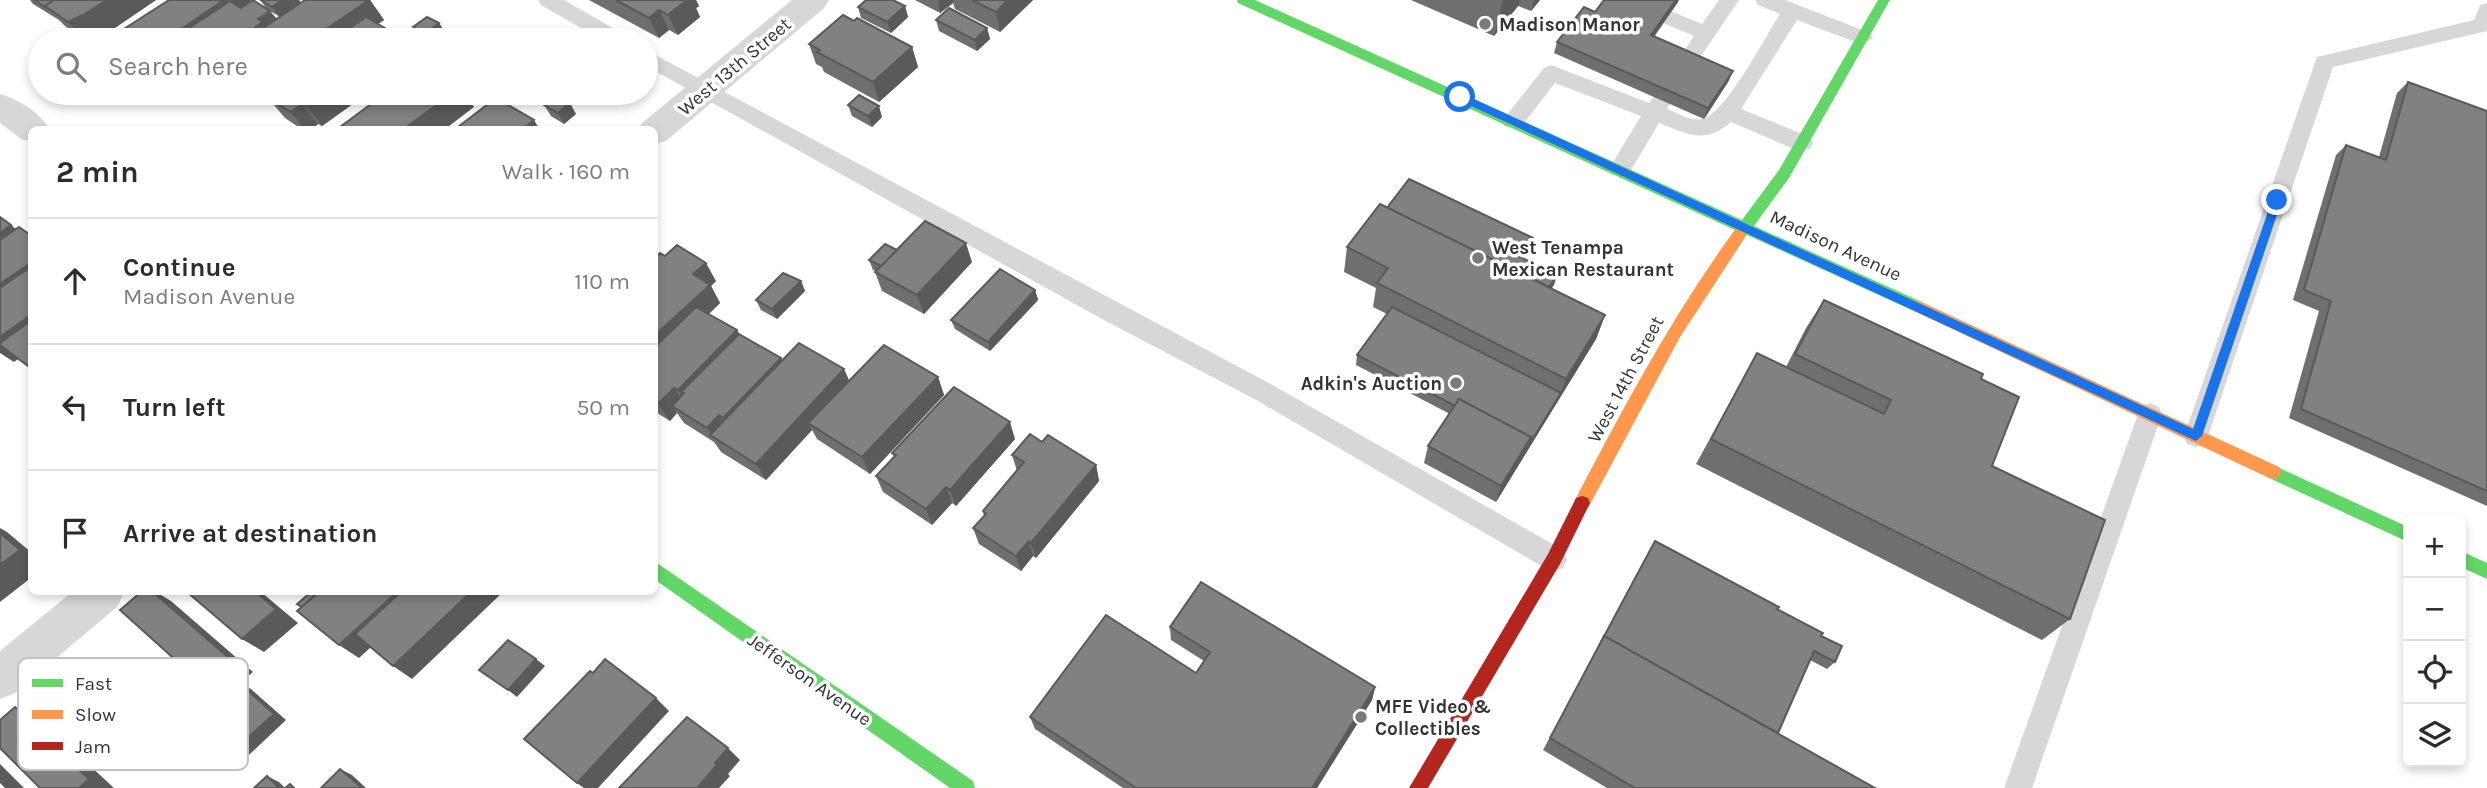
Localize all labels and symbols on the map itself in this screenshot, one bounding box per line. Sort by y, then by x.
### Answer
street label: West 13th Street [674,13,796,120]
place label: Madison Manor [1499,14,1640,36]
marker: Madison Manor [1477,16,1493,32]
route start [1444,81,1475,112]
route end [2261,184,2292,215]
street label: Madison Avenue [1766,206,1905,286]
place label: West Tenampa Mexican Restaurant [1492,237,1674,281]
marker: West Tenampa Mexican Restaurant [1470,250,1486,266]
street label: West 14th Street [1583,313,1668,446]
place label: Adkin's Auction [1301,373,1442,395]
marker: Adkin's Auction [1448,375,1464,391]
street label: Jefferson Avenue [743,629,876,731]
legend [18,658,248,770]
text: Fast [75,673,112,695]
place label: MFE Video & Collectibles [1375,696,1491,740]
text: Slow [75,704,116,726]
marker: MFE Video & Collectibles [1353,709,1369,725]
text: Jam [75,736,111,758]

